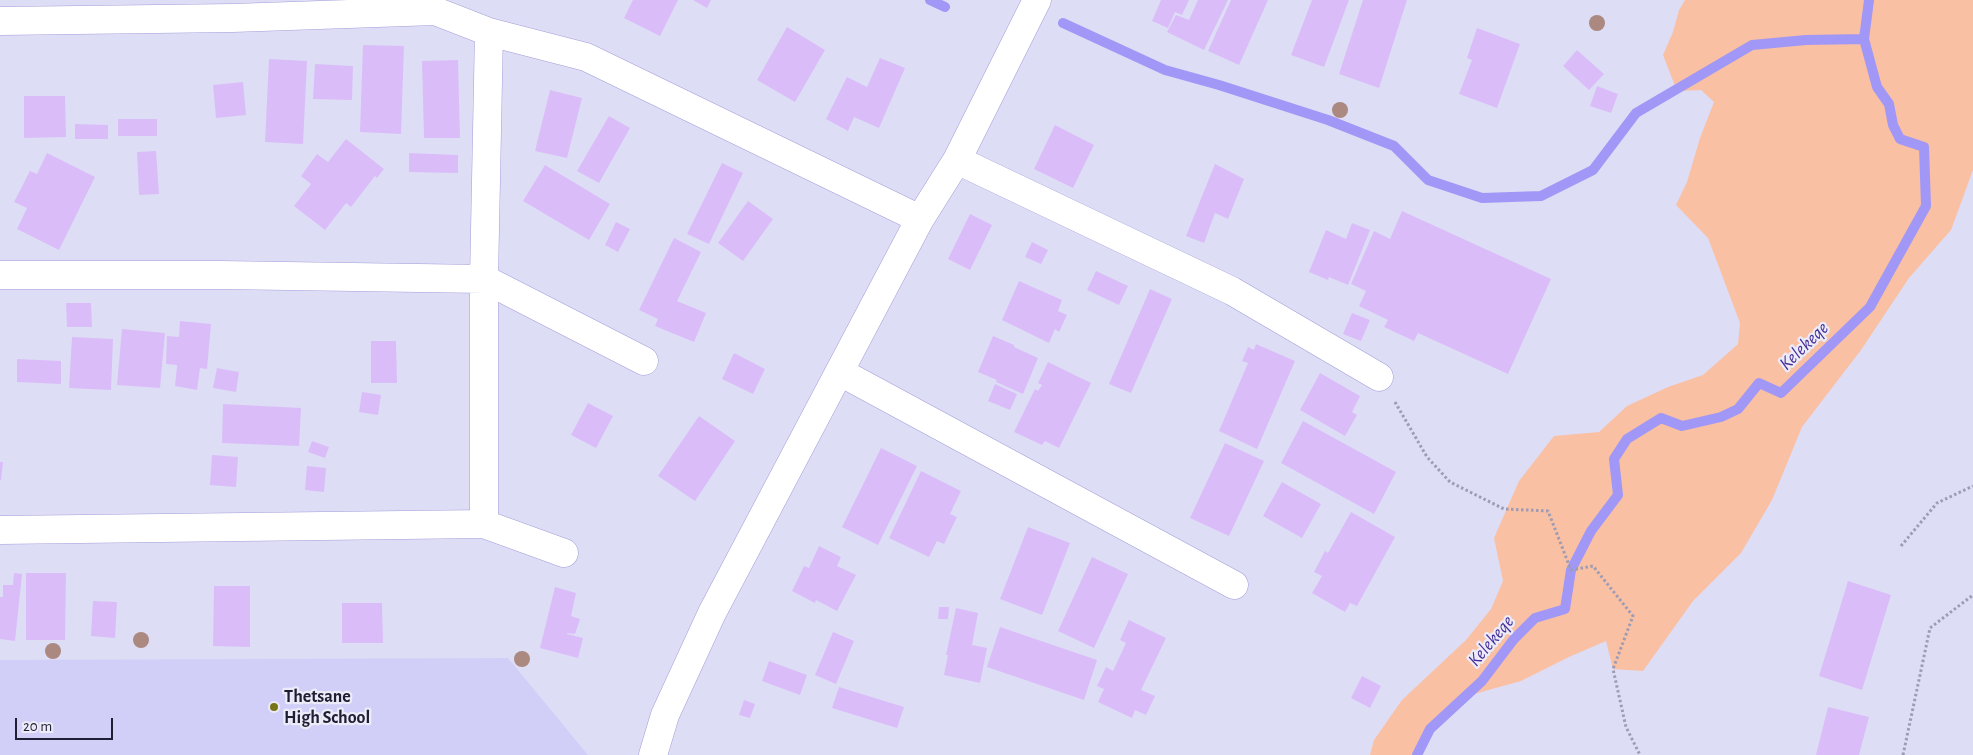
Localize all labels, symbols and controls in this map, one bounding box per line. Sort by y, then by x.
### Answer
water label: Kelekeqe [1775,317,1833,375]
water label: Kelekeqe [1463,611,1519,671]
place label: Thetsane High School [284,686,370,729]
marker: Thetsane High School [268,701,280,713]
scale bar [18,708,115,740]
text: 20 m [23,719,52,734]

